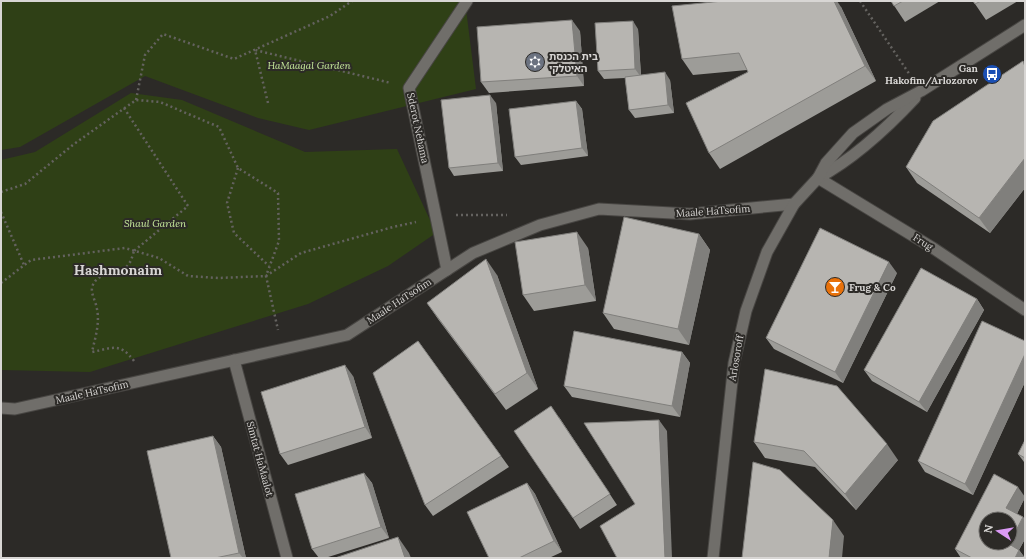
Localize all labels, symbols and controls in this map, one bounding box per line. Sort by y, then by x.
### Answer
place label: בית הכנסת האיטלקי [549,50,598,75]
synagogue icon: בית הכנסת האיטלקי [524,51,546,73]
park label: HaMaagal Garden [267,59,351,72]
place label: Gan Hakofim/Arlozorov [885,62,979,87]
bus stop icon: Gan Hakofim/Arlozorov [981,63,1003,85]
street label: Sderot Nehama [404,91,432,165]
street label: Maale HaTsofim [675,202,751,220]
park label: Shaul Garden [124,217,187,230]
street label: Frug [911,231,936,253]
district label: Hashmonaim [74,261,162,279]
street label: Maale HaTsofim [364,275,434,327]
bar icon: Frug & Co [824,276,846,298]
place label: Frug & Co [849,281,896,294]
street label: Arlosoroff [725,333,747,383]
street label: Maale HaTsofim [54,377,130,407]
street label: Simtat HaMaalot [244,420,276,498]
north arrow [978,511,1018,551]
text: N [980,523,996,535]

